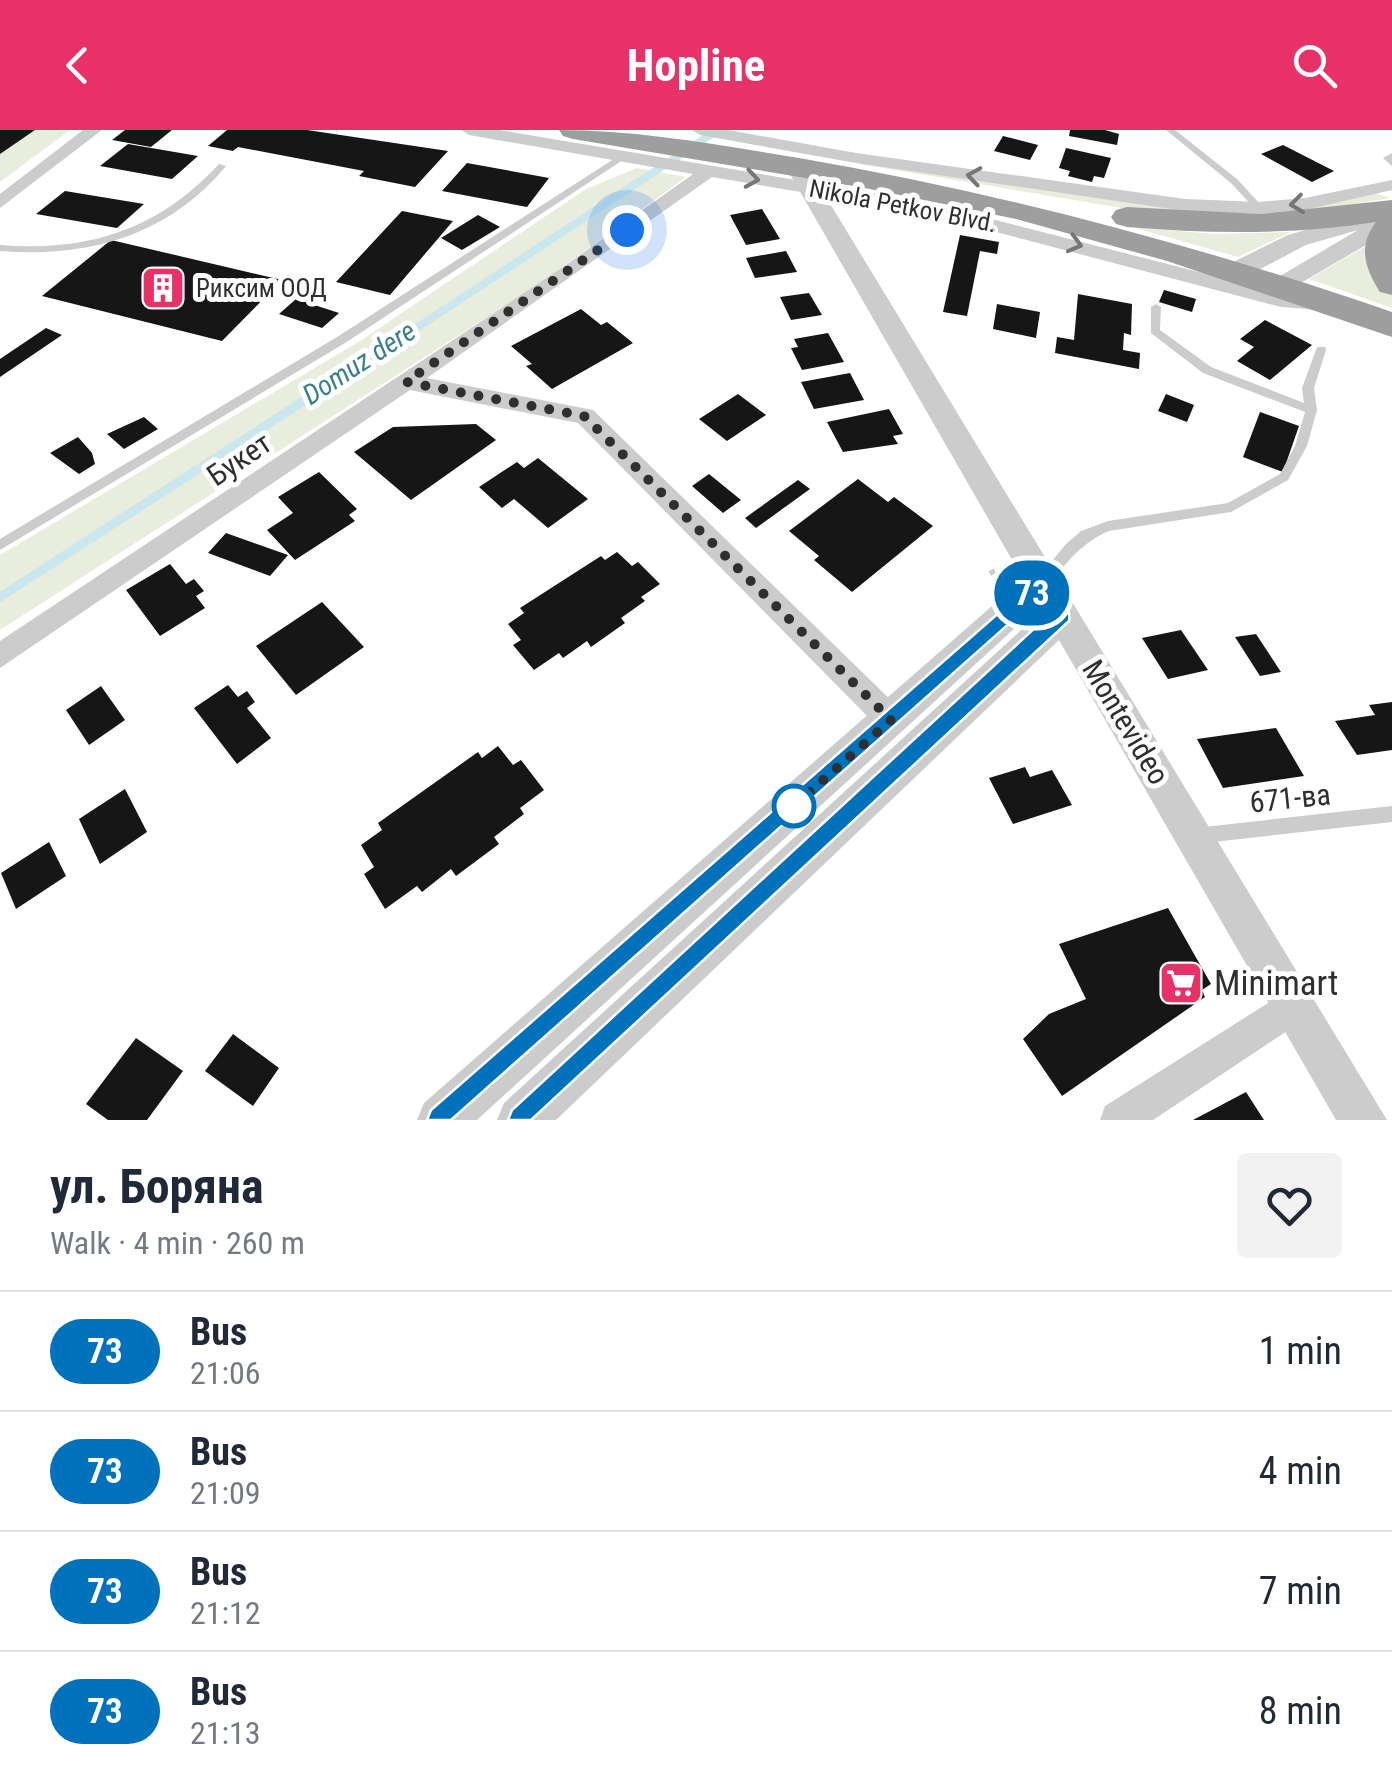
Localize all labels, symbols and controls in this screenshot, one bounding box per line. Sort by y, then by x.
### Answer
icon: back [50,38,105,93]
icon: search [1287,38,1342,93]
text: Hopline [627,39,765,92]
one-way arrow [966,166,982,187]
one-way arrow [744,167,761,188]
street label: Nikola Petkov Blvd. [807,174,999,238]
one-way arrow [1288,193,1304,214]
your location [602,205,652,255]
one-way arrow [1066,233,1083,254]
building icon: Риксим ООД [140,265,186,311]
place label: Риксим ООД [196,274,327,303]
water label: Domuz dere [296,314,422,412]
street label: Букет [200,425,278,493]
line badge: 73 [987,560,1077,626]
text: 73 [1014,573,1050,614]
street label: Montevideo [1075,654,1177,790]
street label: 671-ва [1248,776,1332,820]
unlabelled marker [773,785,815,827]
supermarket icon: Minimart [1158,960,1204,1006]
place label: Minimart [1214,963,1338,1004]
button: heart [1237,1153,1342,1258]
text: ул. Боряна [50,1158,264,1215]
text: Walk · 4 min · 260 m [50,1224,305,1262]
text: Bus [190,1310,247,1354]
text: 1 min [1259,1329,1342,1373]
text: 73 [87,1331,123,1372]
text: 21:06 [190,1354,261,1392]
text: Bus [190,1430,247,1474]
text: 4 min [1259,1449,1342,1493]
text: 73 [87,1451,123,1492]
text: 21:09 [190,1474,261,1512]
text: Bus [190,1550,247,1594]
text: 7 min [1259,1569,1342,1613]
text: 73 [87,1571,123,1612]
text: 21:12 [190,1594,261,1632]
text: Bus [190,1670,247,1714]
text: 8 min [1259,1689,1342,1733]
text: 73 [87,1691,123,1732]
text: 21:13 [190,1714,261,1752]

